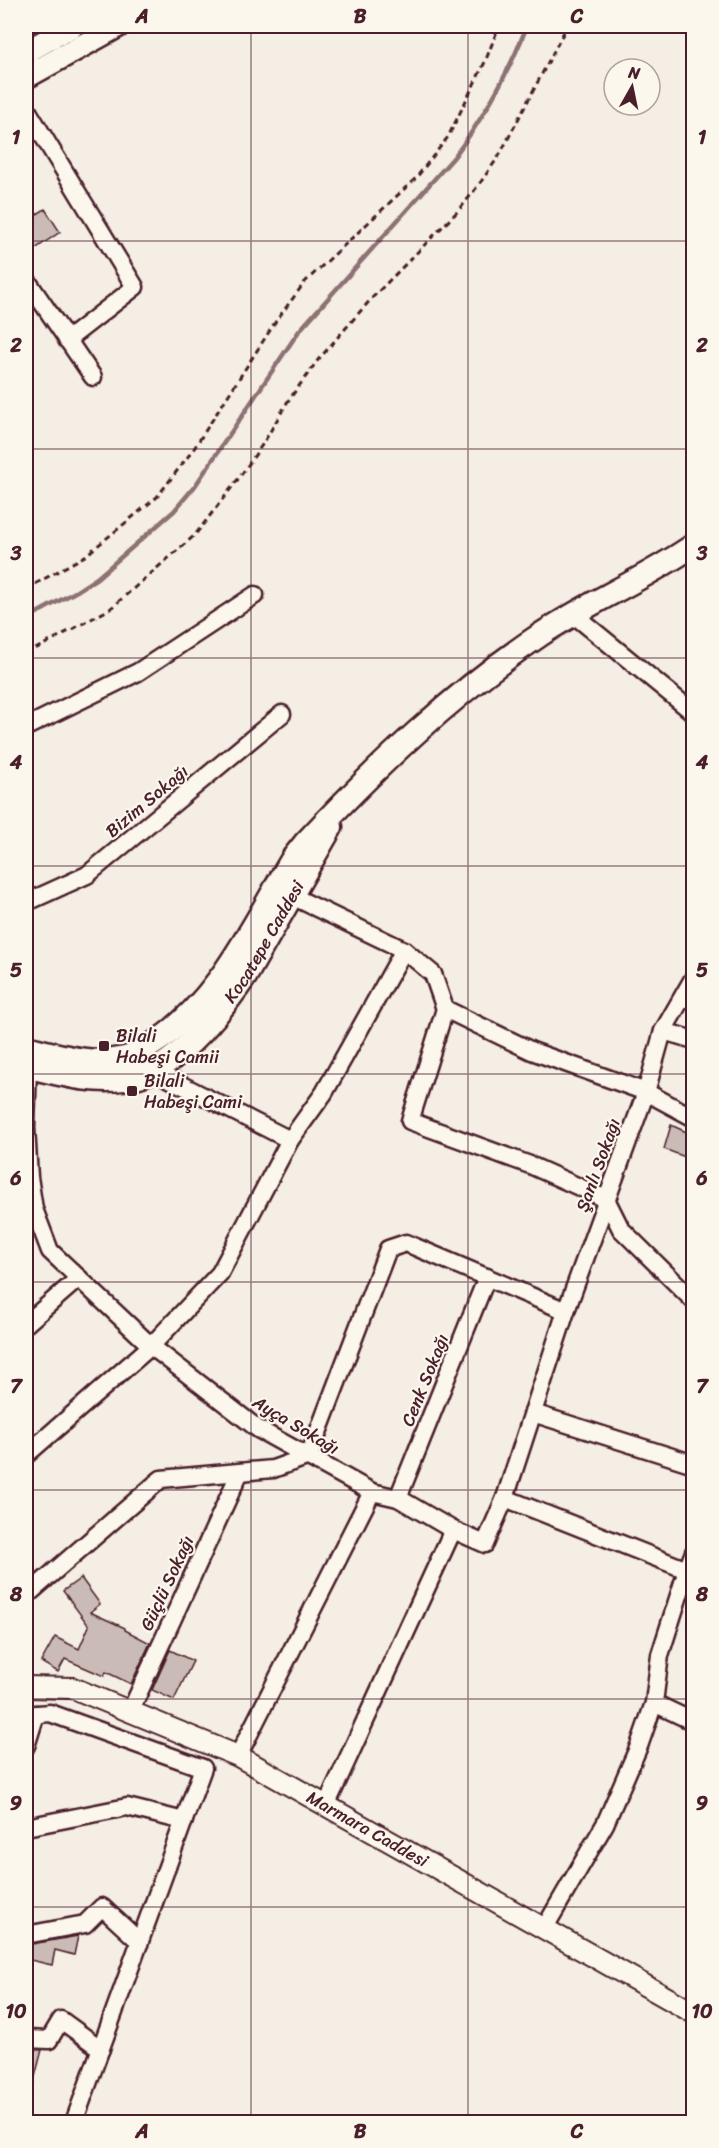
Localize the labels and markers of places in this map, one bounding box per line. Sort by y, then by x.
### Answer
place label: Bilali Habeşi Camii [116,1020,220,1073]
marker: Bilali Habeşi Camii [97,1039,111,1053]
place label: Bilali Habeşi Cami [144,1065,243,1118]
marker: Bilali Habeşi Cami [125,1084,139,1098]

